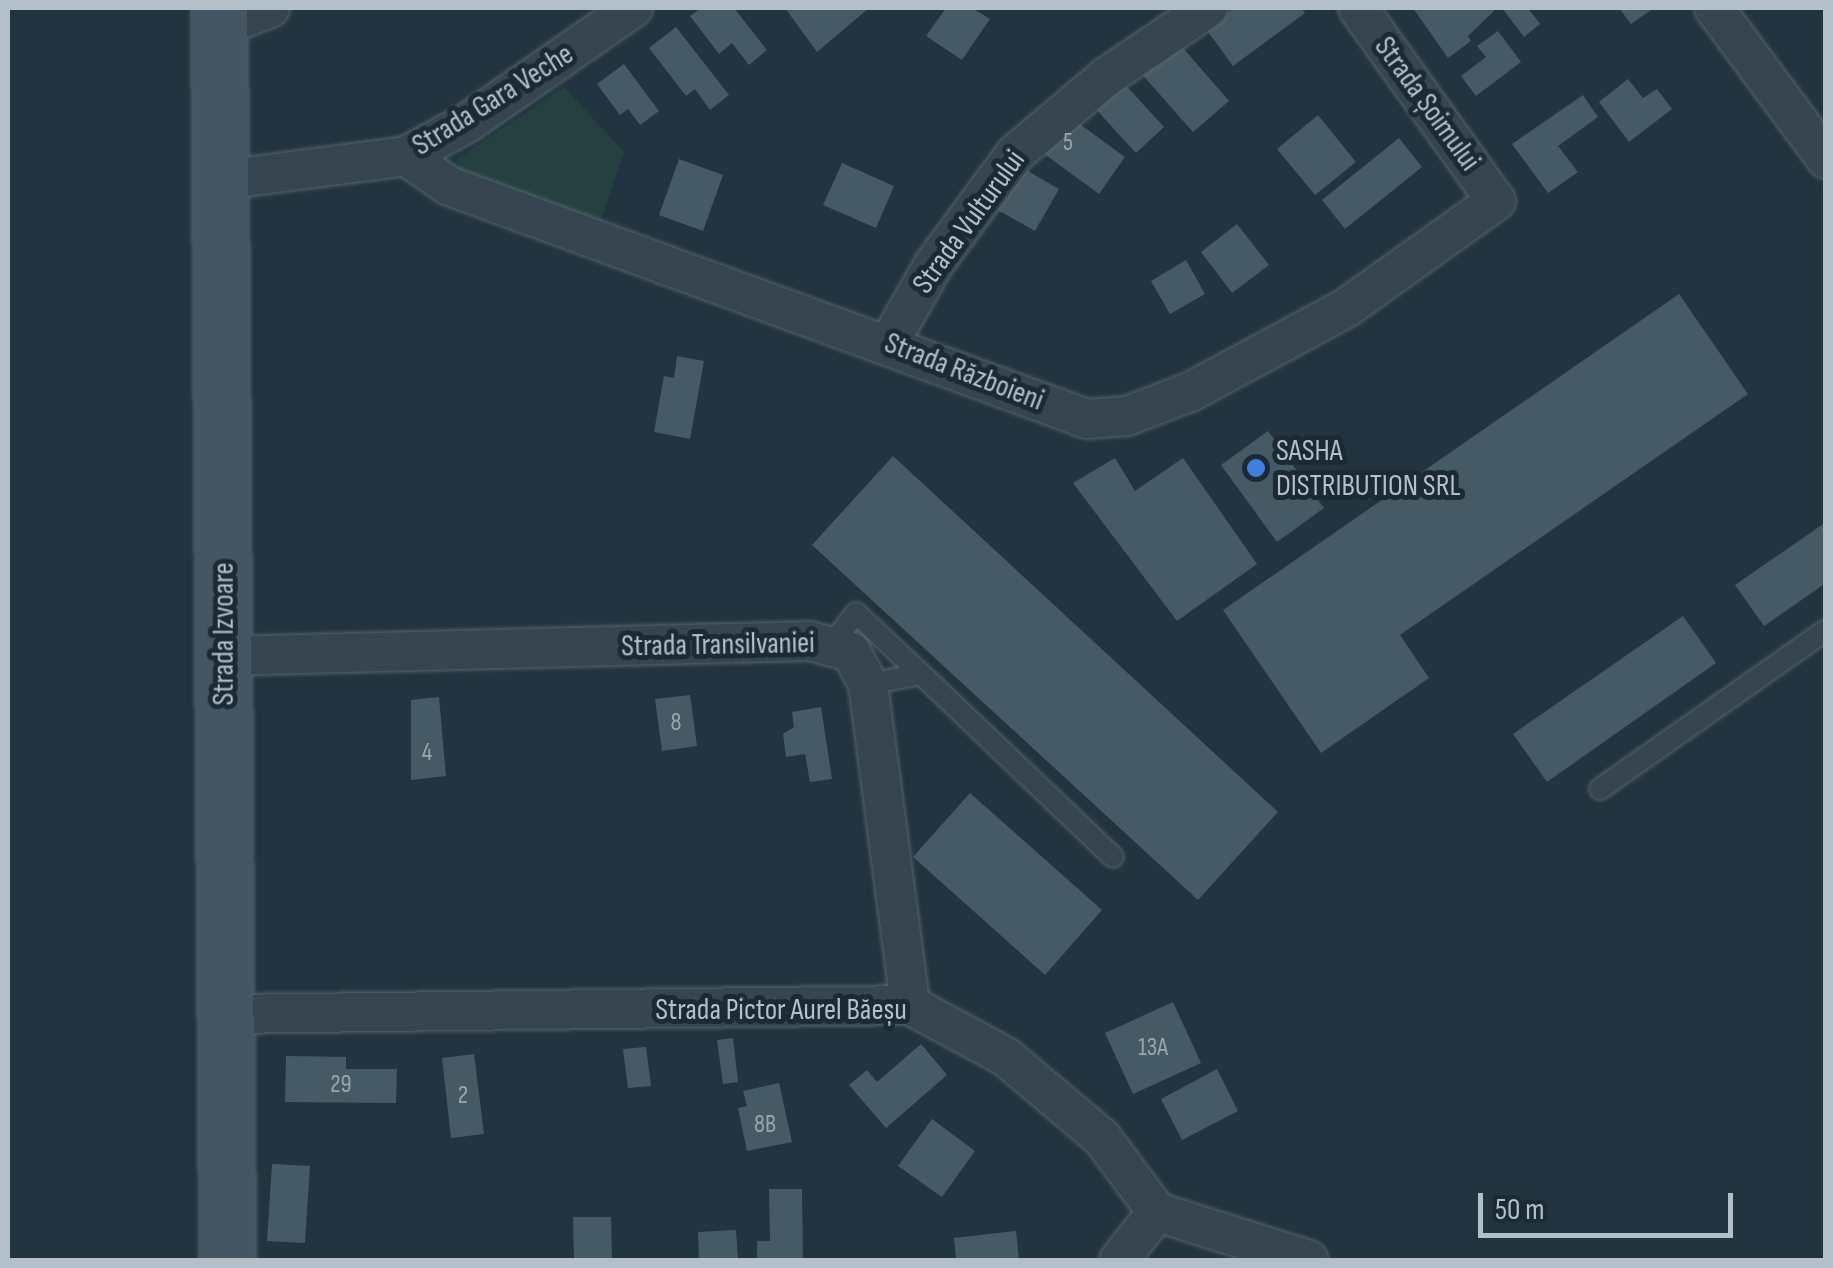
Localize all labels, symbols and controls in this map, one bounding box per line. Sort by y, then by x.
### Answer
street label: Strada Șoimului [1366,30,1488,178]
street label: Strada Gara Veche [406,36,580,164]
house number: 5 [1063,128,1073,158]
street label: Strada Vulturului [905,143,1033,301]
street label: Strada Războieni [879,325,1049,419]
place label: SASHA DISTRIBUTION SRL [1276,433,1461,504]
marker: SASHA DISTRIBUTION SRL [1245,457,1267,479]
street label: Strada Izvoare [206,562,242,706]
street label: Strada Transilvaniei [621,625,815,665]
house number: 8 [671,708,681,738]
house number: 4 [422,738,432,768]
street label: Strada Pictor Aurel Băeșu [655,992,907,1028]
house number: 13A [1138,1033,1168,1063]
house number: 29 [330,1070,352,1100]
house number: 2 [458,1081,468,1111]
house number: 8B [754,1110,776,1140]
scale bar [1483,1173,1738,1235]
text: 50 m [1495,1192,1544,1228]

